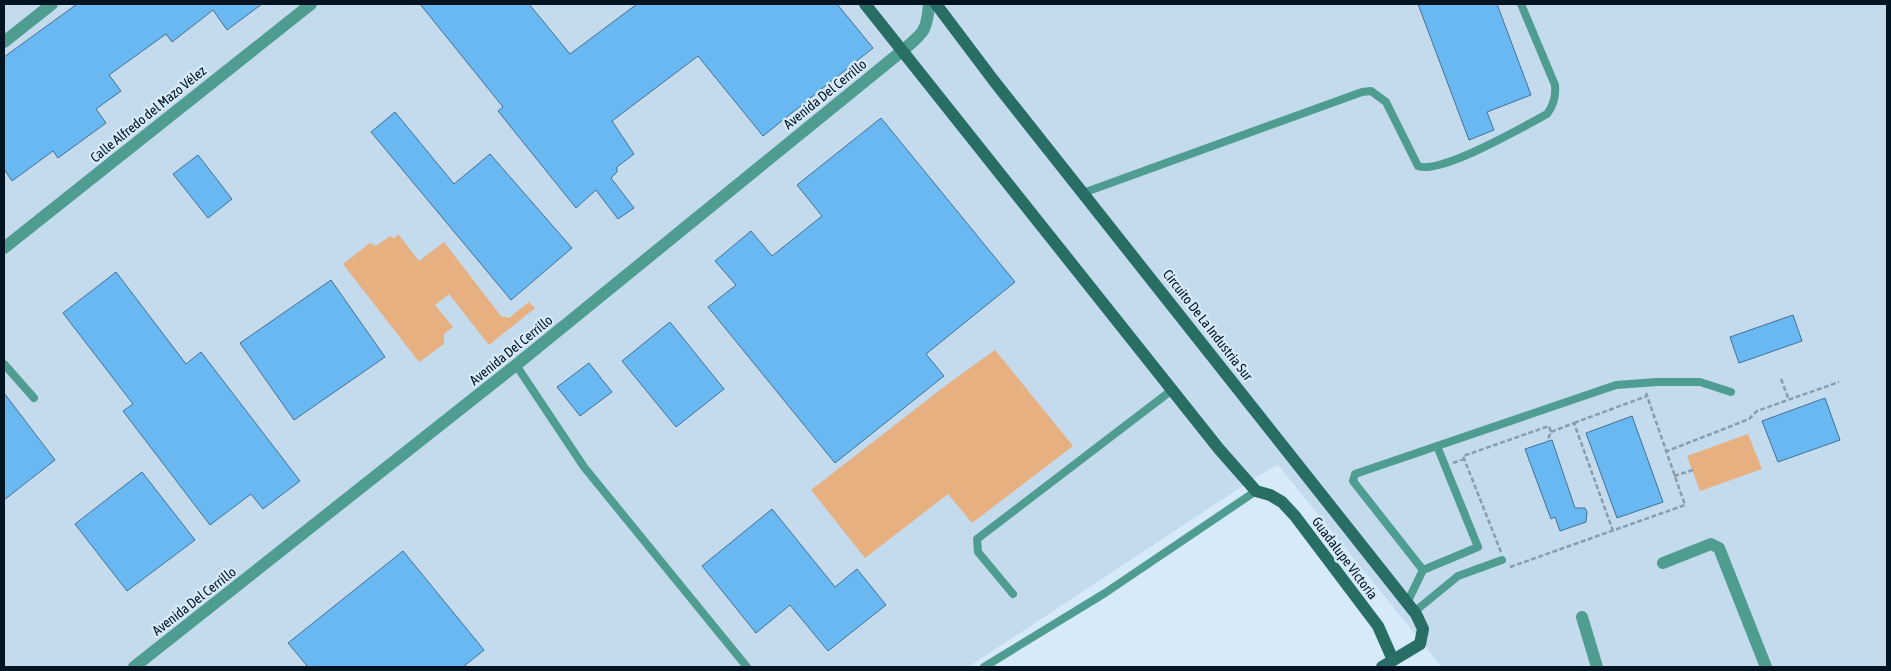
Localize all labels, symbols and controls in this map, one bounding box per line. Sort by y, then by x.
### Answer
street label: Avenida Del Cerrillo [780,56,870,132]
street label: Calle Alfredo del Mazo Vélez [87,62,209,166]
street label: Circuito De La Industria Sur [1160,266,1257,384]
street label: Avenida Del Cerrillo [466,312,556,388]
street label: Guadalupe Victoria [1309,514,1381,602]
street label: Avenida Del Cerrillo [149,563,239,639]

